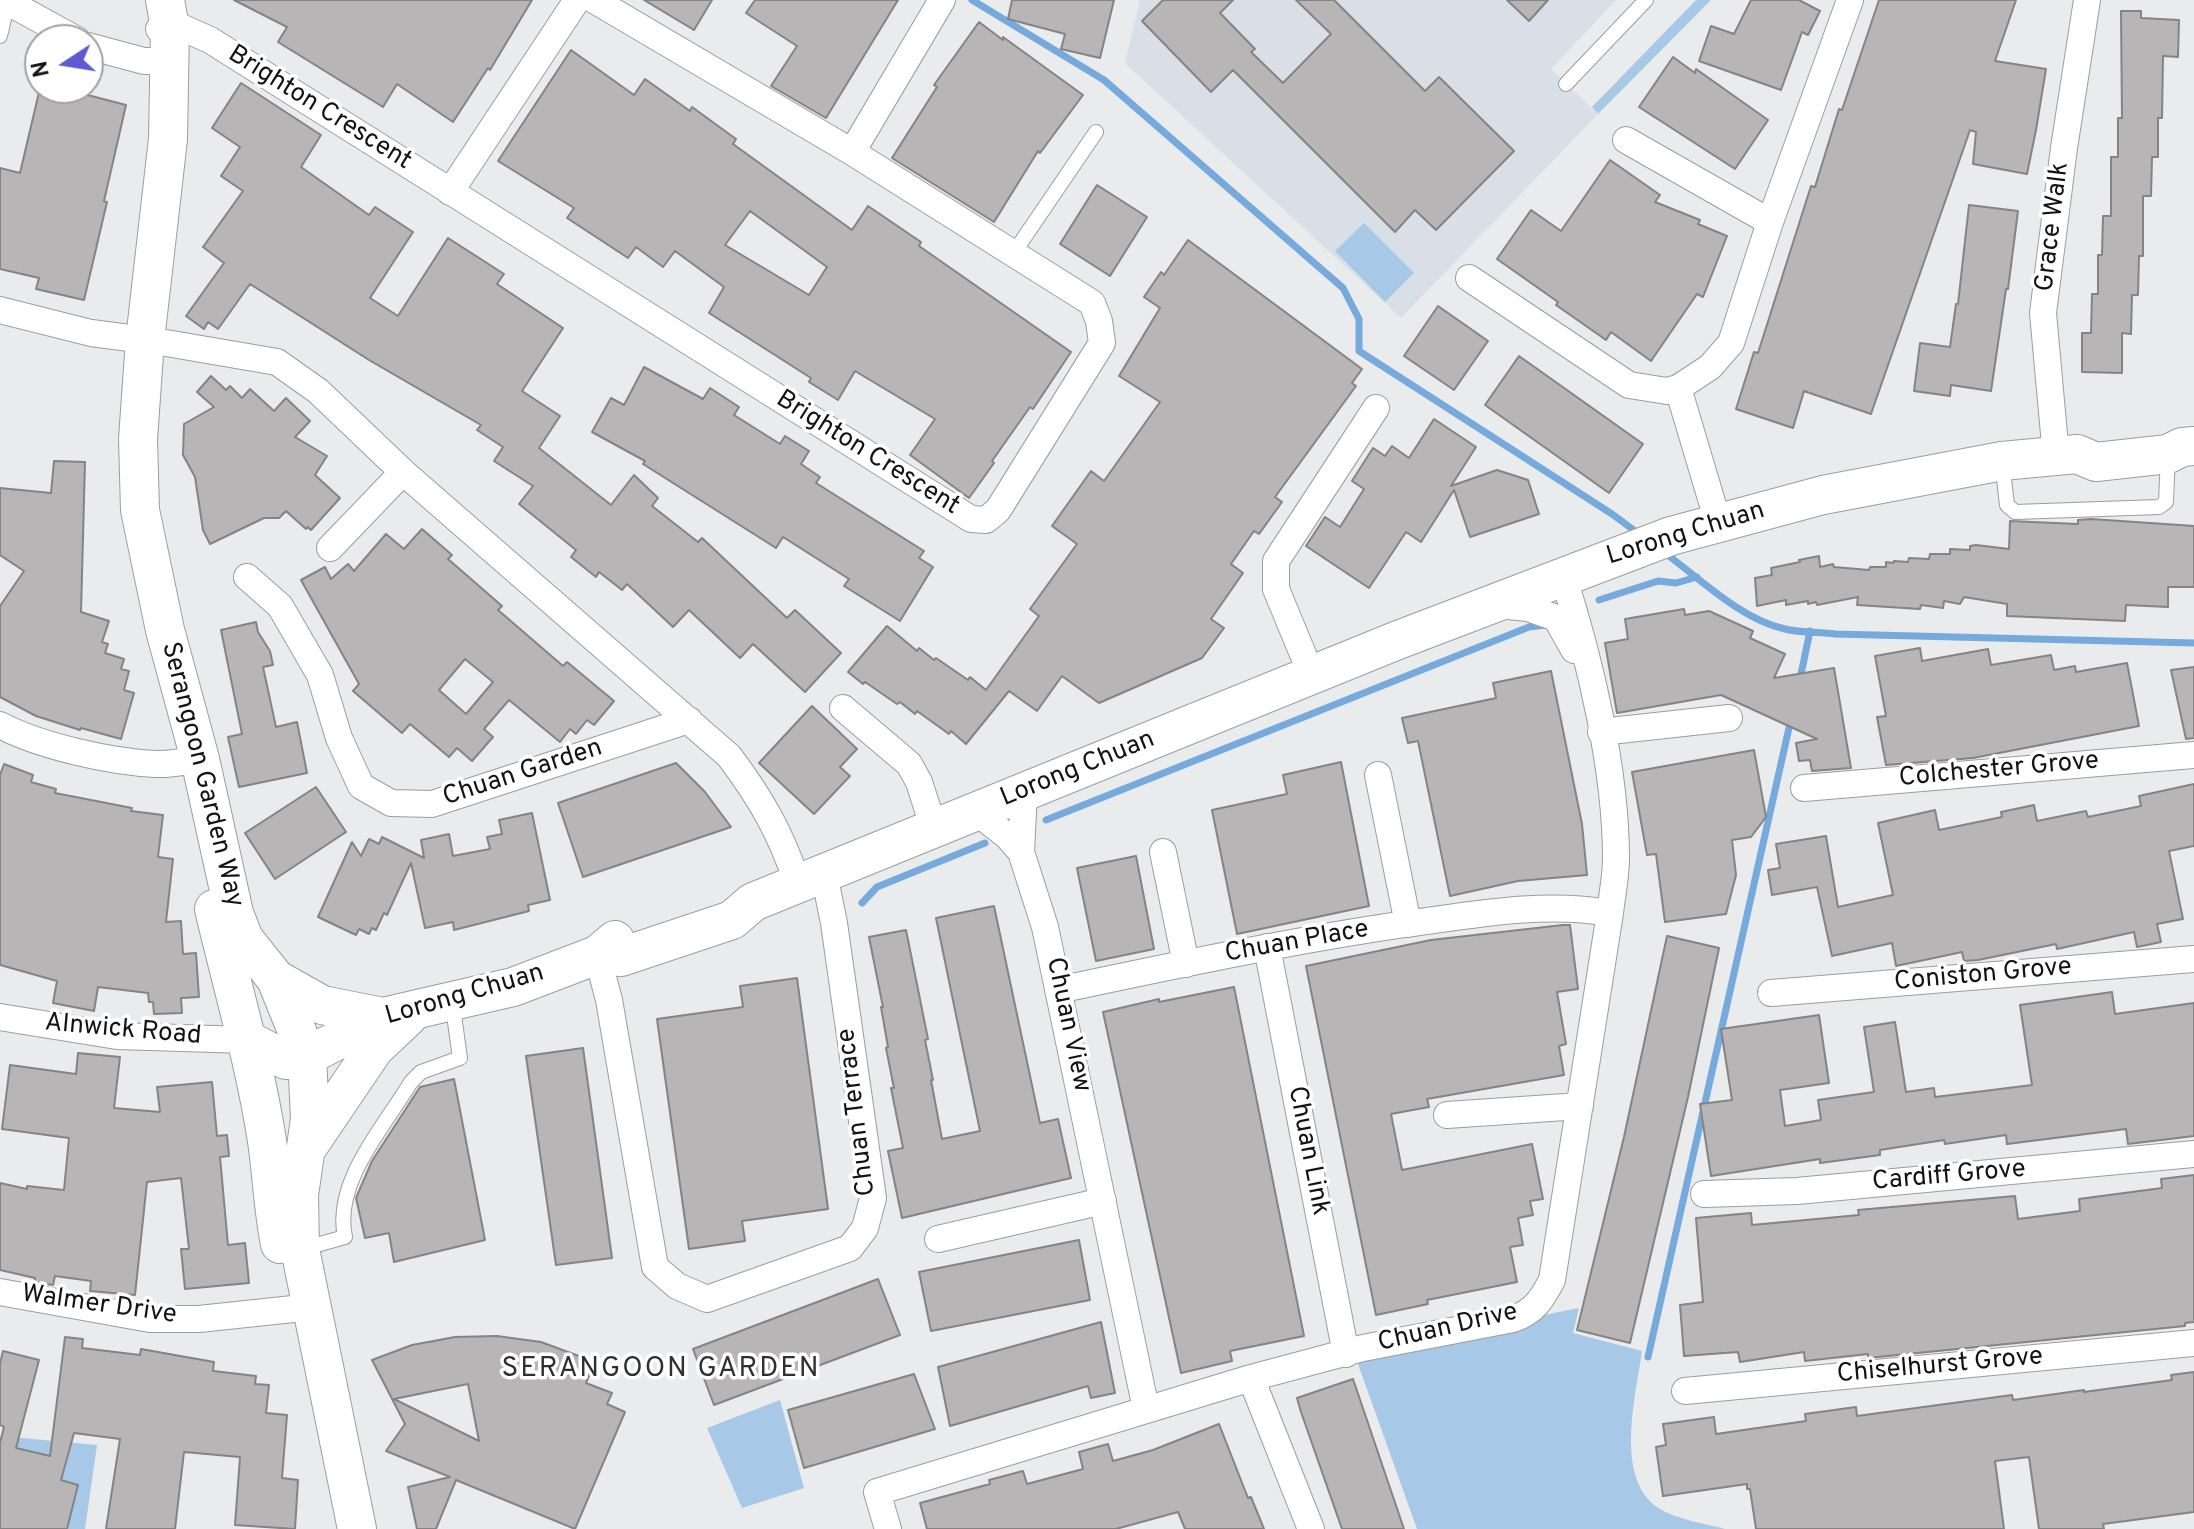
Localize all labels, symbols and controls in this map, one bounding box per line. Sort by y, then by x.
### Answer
north arrow [24,24,104,104]
street label: Brighton Crescent [221,40,417,178]
text: N [27,58,57,79]
street label: Grace Walk [2031,160,2077,294]
street label: Brighton Crescent [769,385,965,523]
street label: Lorong Chuan [1603,496,1769,574]
street label: Serangoon Garden Way [153,639,249,911]
street label: Lorong Chuan [996,725,1160,815]
street label: Chuan Garden [439,734,607,814]
street label: Colchester Grove [1898,747,2100,795]
street label: Chuan Place [1223,915,1371,971]
street label: Coniston Grove [1893,953,2073,999]
street label: Chuan View [1038,955,1096,1095]
street label: Lorong Chuan [382,958,548,1034]
street label: Alnwick Road [43,1009,203,1053]
street label: Chuan Terrace [832,1026,884,1198]
street label: Chuan Link [1279,1084,1335,1218]
street label: Cardiff Grove [1871,1155,2027,1199]
street label: Walmer Drive [20,1280,178,1332]
street label: Chuan Drive [1375,1298,1521,1360]
street label: Chiselhurst Grove [1836,1342,2044,1392]
district label: SERANGOON GARDEN [501,1353,821,1387]

